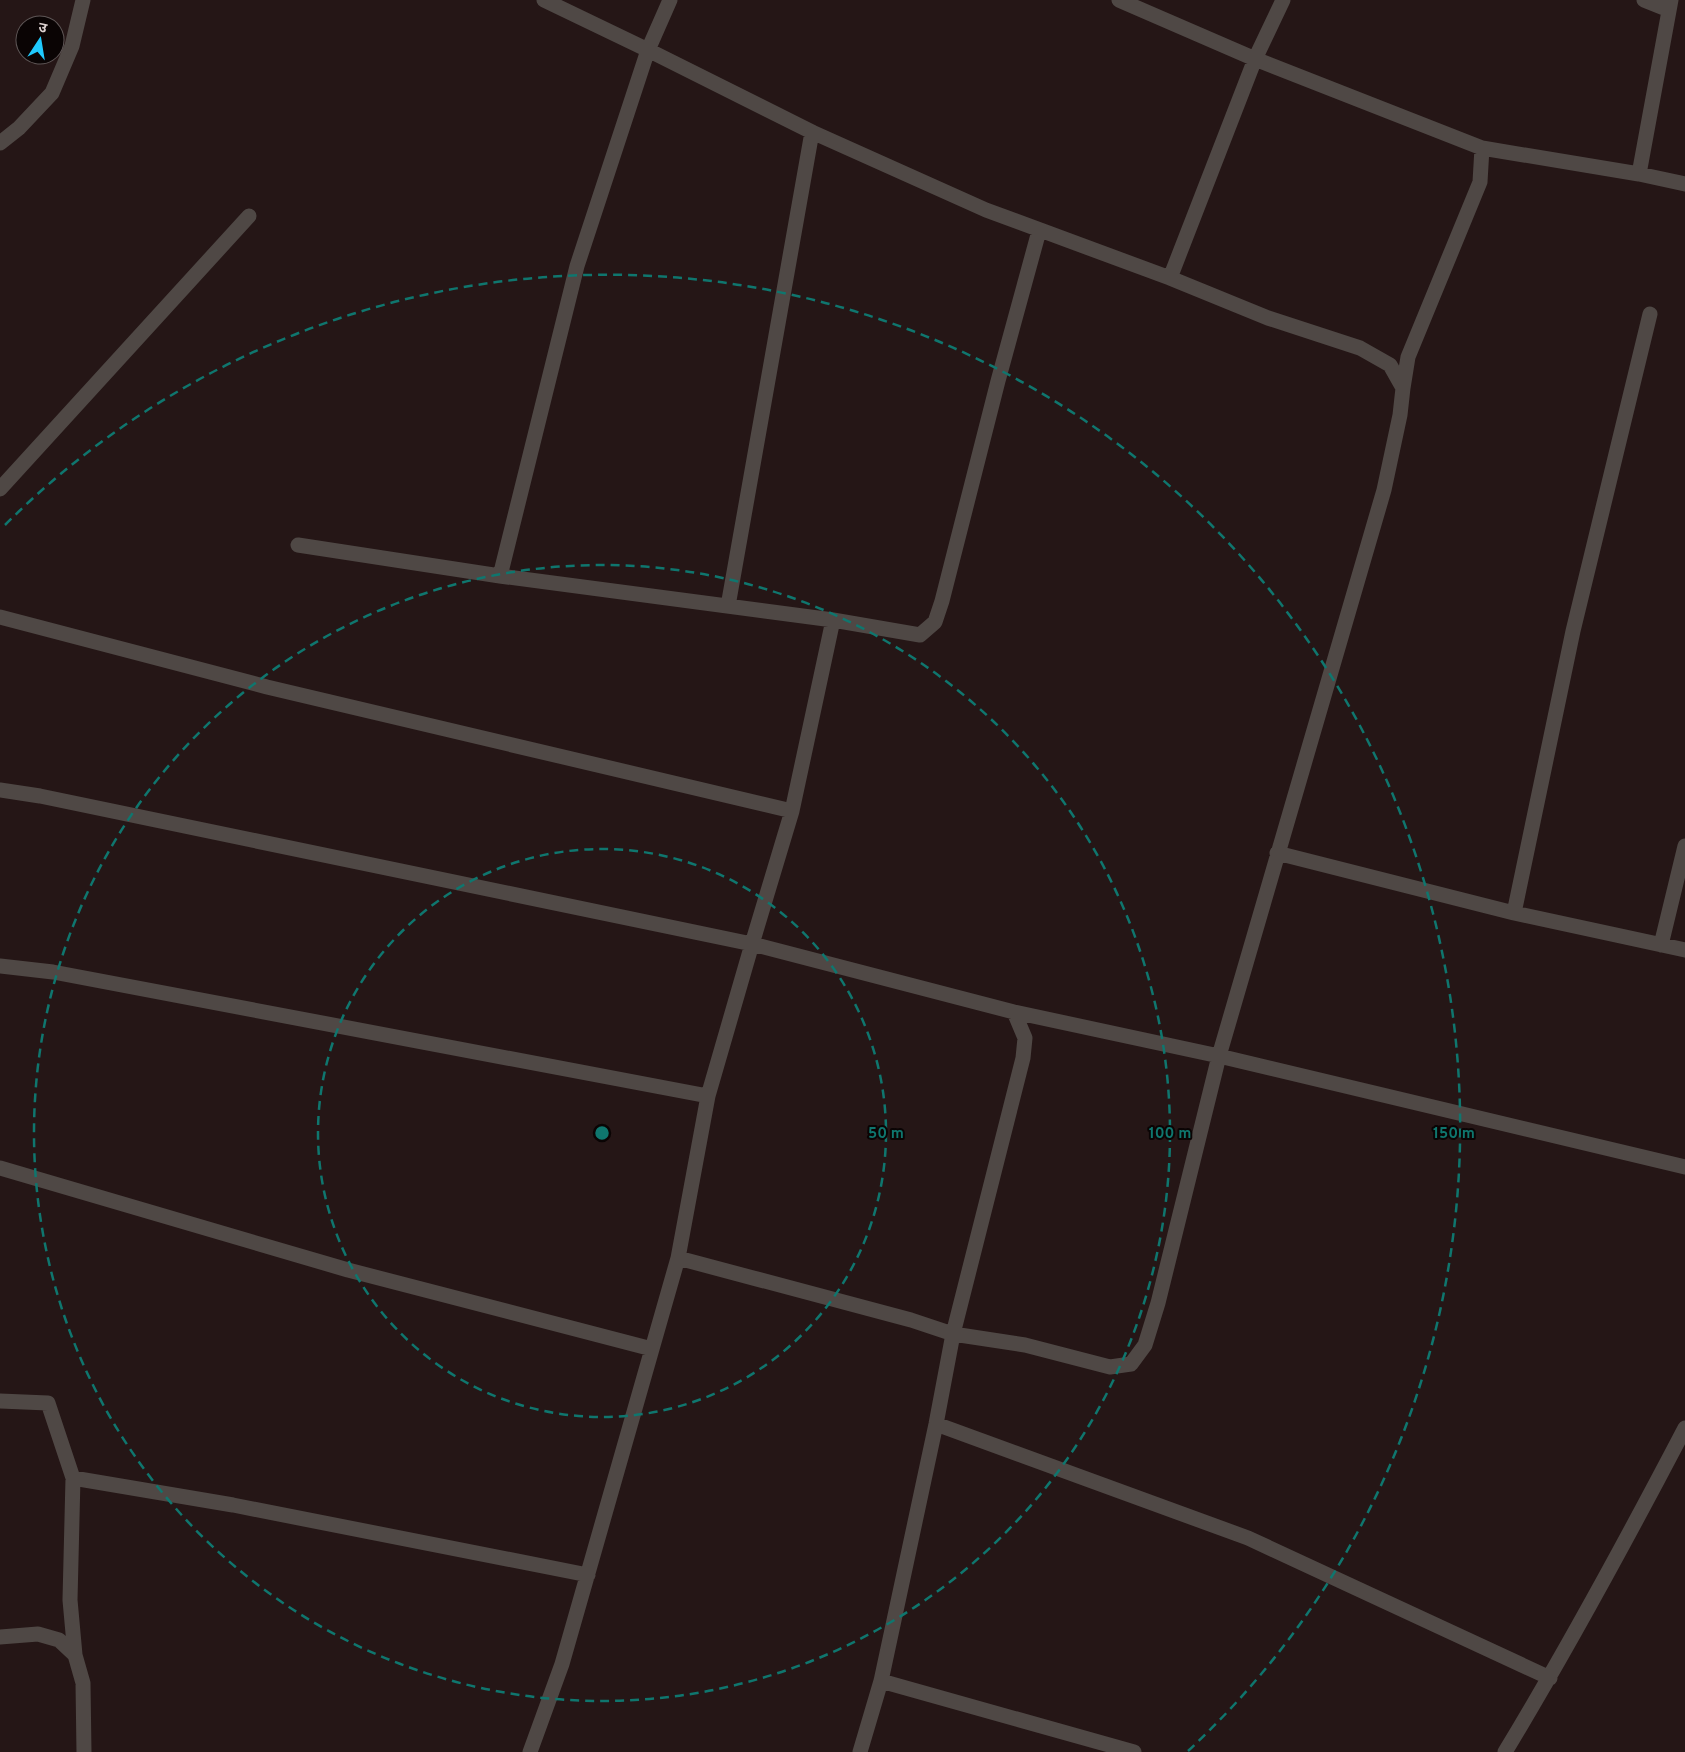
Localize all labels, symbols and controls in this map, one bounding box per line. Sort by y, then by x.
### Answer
north arrow [15,15,65,65]
text: उ [37,20,49,38]
centre of rings [593,1124,611,1142]
text: 50 m [868,1125,904,1144]
text: 100 m [1149,1125,1191,1144]
text: 150 m [1433,1125,1475,1144]

